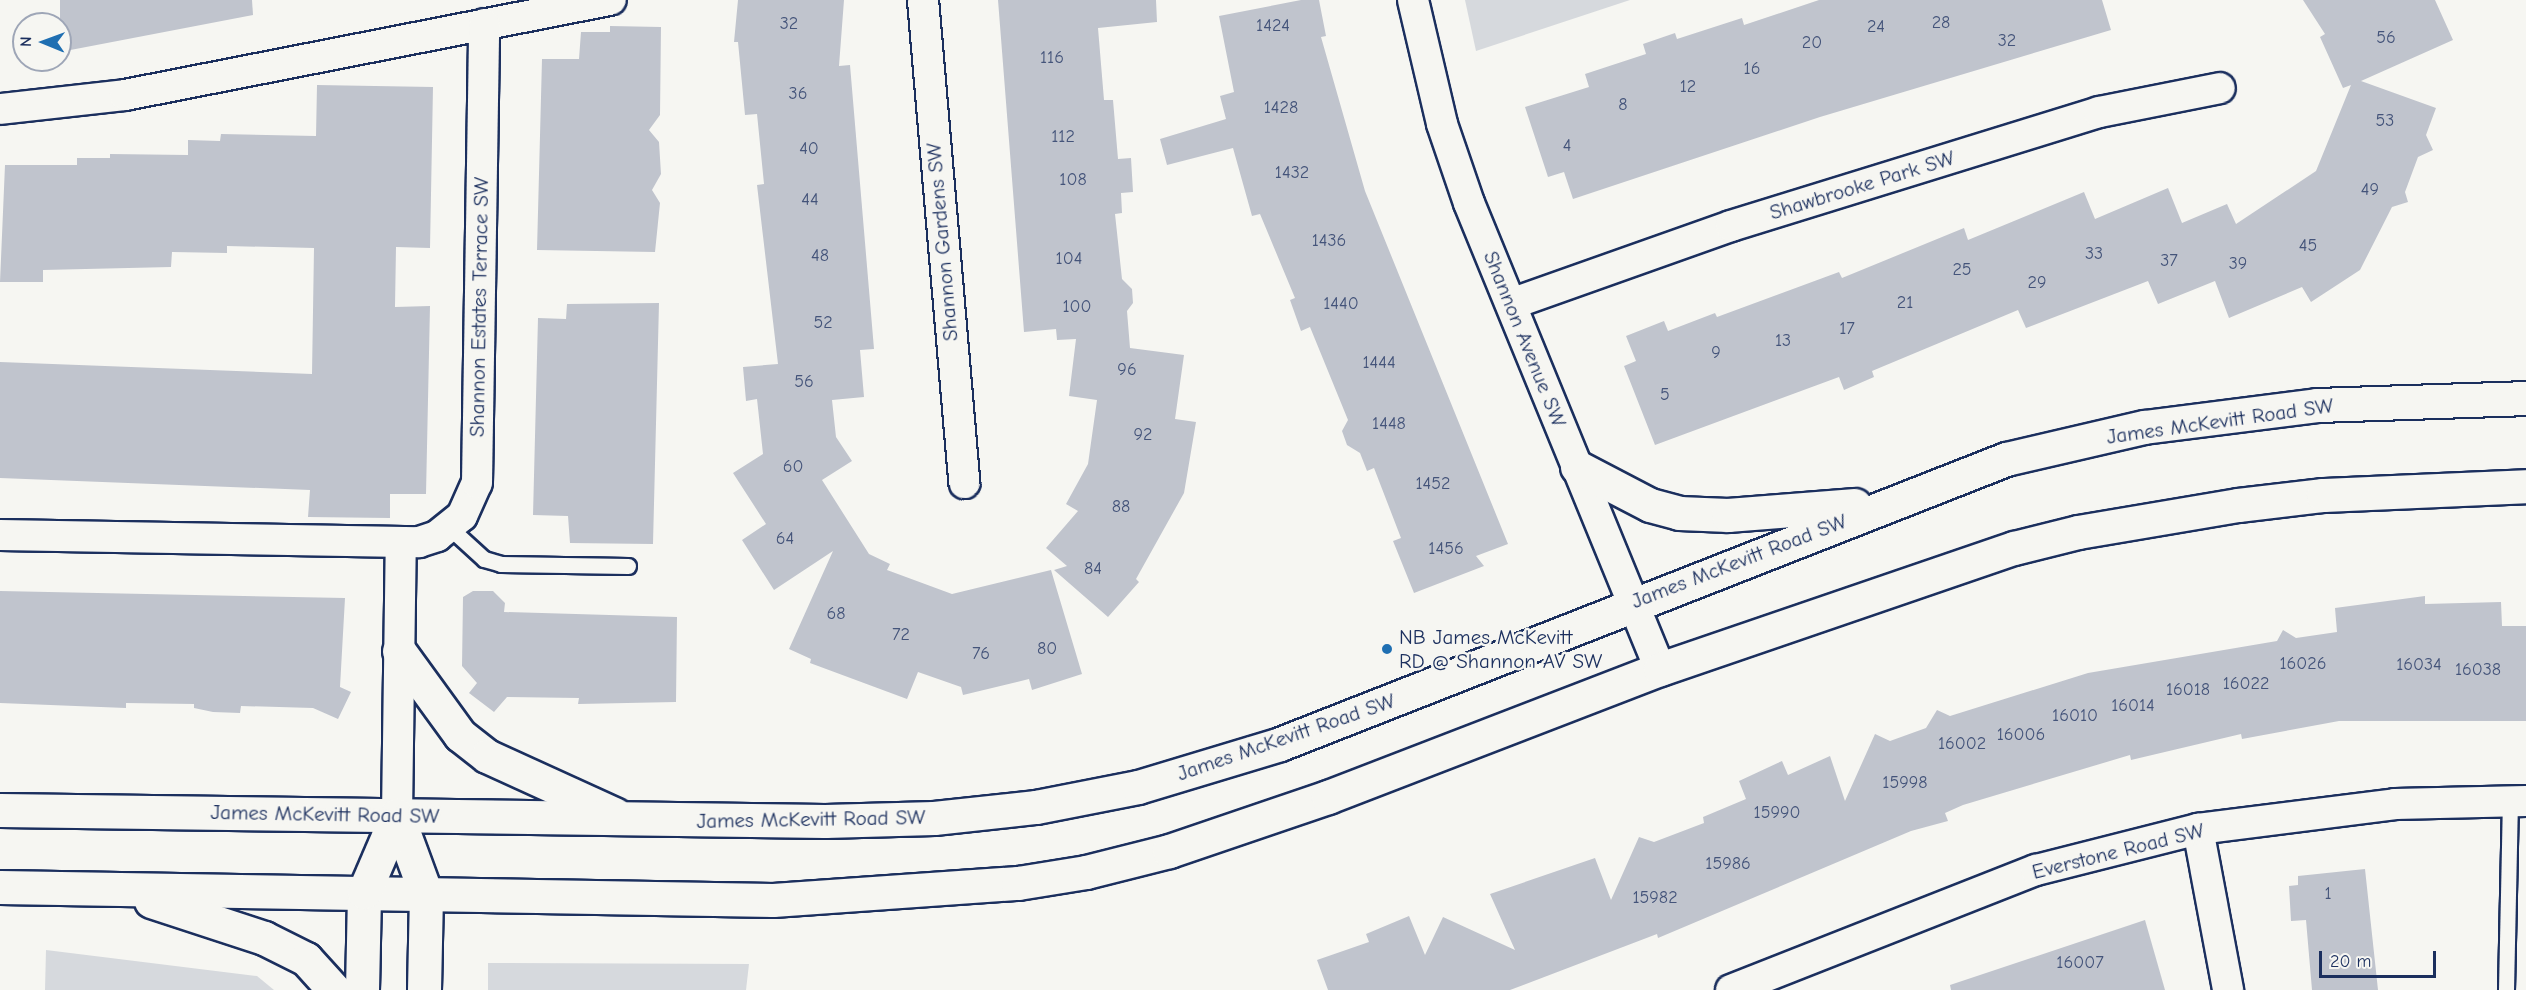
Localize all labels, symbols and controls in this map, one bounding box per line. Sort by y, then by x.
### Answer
north arrow [12,12,72,72]
house number: 28 [1932,12,1950,34]
house number: 32 [780,13,798,35]
house number: 1424 [1256,15,1290,37]
house number: 24 [1867,16,1885,38]
house number: 56 [2376,27,2396,49]
house number: 32 [1998,30,2016,52]
house number: 20 [1802,32,1822,54]
text: N [17,36,35,47]
house number: 116 [1040,47,1064,69]
house number: 16 [1744,58,1760,80]
house number: 12 [1680,76,1696,98]
house number: 36 [789,83,807,105]
house number: 8 [1618,94,1628,116]
house number: 1428 [1264,97,1298,119]
house number: 53 [2376,110,2394,132]
house number: 112 [1051,126,1075,148]
house number: 4 [1563,135,1571,157]
house number: 40 [799,138,819,160]
street label: Shannon Gardens SW [921,142,963,342]
street label: Shawbrooke Park SW [1767,145,1957,225]
house number: 1432 [1275,162,1309,184]
house number: 108 [1059,169,1087,191]
street label: Shannon Estates Terrace SW [464,177,494,437]
house number: 49 [2361,179,2379,201]
house number: 44 [801,189,819,211]
house number: 1436 [1312,230,1346,252]
house number: 45 [2299,235,2317,257]
house number: 33 [2085,243,2103,265]
house number: 48 [811,245,829,267]
street label: Shannon Avenue SW [1478,247,1572,431]
house number: 104 [1056,248,1082,270]
house number: 37 [2160,250,2178,272]
house number: 39 [2229,253,2247,275]
house number: 25 [1952,259,1972,281]
house number: 29 [2028,272,2046,294]
house number: 21 [1897,292,1913,314]
house number: 1440 [1323,293,1359,315]
house number: 100 [1062,296,1092,318]
house number: 52 [813,312,833,334]
house number: 17 [1839,318,1855,340]
house number: 13 [1775,330,1791,352]
house number: 9 [1711,342,1721,364]
house number: 1444 [1362,352,1396,374]
house number: 96 [1117,359,1137,381]
house number: 56 [794,371,814,393]
house number: 5 [1660,384,1670,406]
street label: James McKevitt Road SW [2105,393,2335,449]
house number: 1448 [1372,413,1406,435]
house number: 92 [1134,424,1152,446]
house number: 60 [783,456,803,478]
house number: 1452 [1416,473,1450,495]
house number: 88 [1112,496,1130,518]
street label: James McKevitt Road SW [1628,508,1850,614]
house number: 64 [776,528,794,550]
house number: 1456 [1428,538,1464,560]
house number: 84 [1084,558,1102,580]
house number: 68 [826,603,846,625]
house number: 72 [892,624,910,646]
place label: NB James McKevitt RD @ Shannon AV SW [1399,624,1602,674]
house number: 80 [1037,638,1057,660]
marker: NB James McKevitt RD @ Shannon AV SW [1380,642,1394,656]
house number: 76 [972,643,990,665]
house number: 16026 [2279,653,2327,675]
house number: 16034 [2396,654,2442,676]
house number: 16038 [2455,659,2501,681]
house number: 16022 [2223,673,2269,695]
house number: 16018 [2166,679,2210,701]
street label: James McKevitt Road SW [1174,688,1398,786]
house number: 16014 [2111,695,2155,717]
house number: 16010 [2052,705,2098,727]
house number: 16006 [1997,724,2045,746]
house number: 16002 [1938,733,1986,755]
house number: 15998 [1882,772,1928,794]
street label: James McKevitt Road SW [210,799,440,829]
house number: 15990 [1754,802,1800,824]
street label: James McKevitt Road SW [696,804,926,834]
street label: Everstone Road SW [2029,817,2207,885]
house number: 15986 [1705,853,1751,875]
house number: 1 [2324,883,2332,905]
house number: 15982 [1632,887,1678,909]
scale bar [2322,939,2439,977]
text: 20 m [2330,951,2371,972]
house number: 16007 [2056,952,2104,974]

